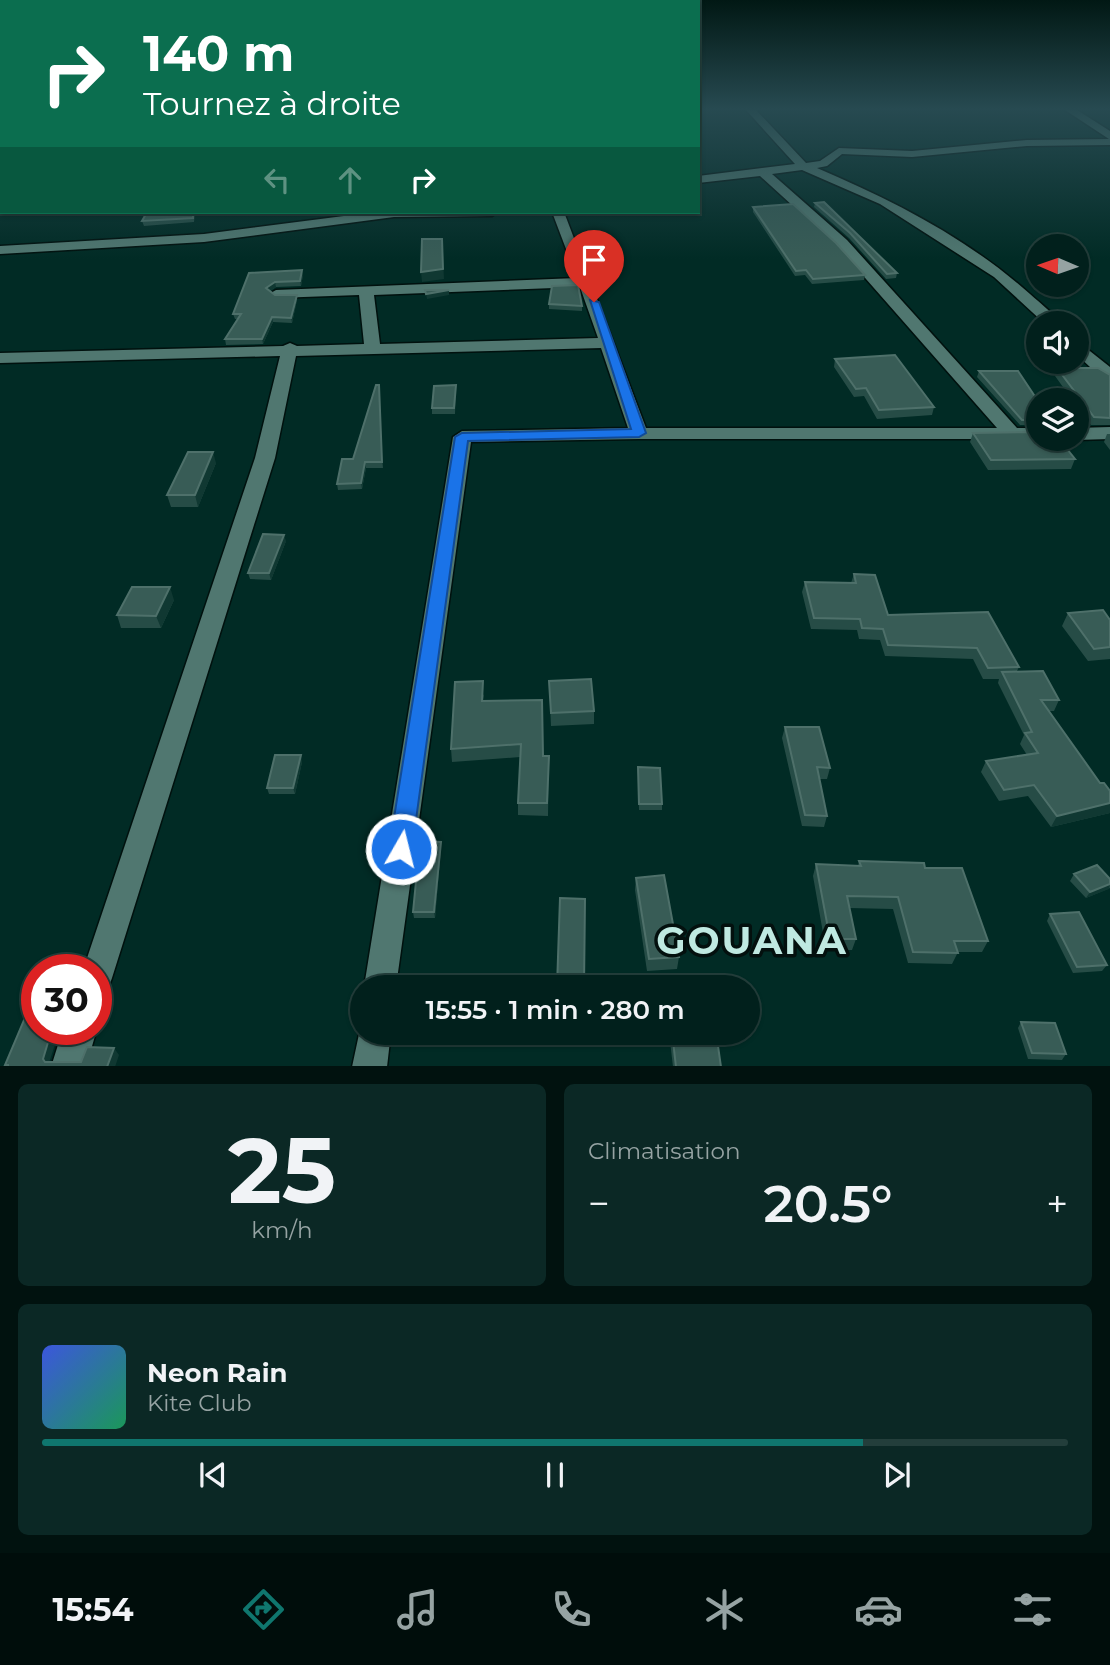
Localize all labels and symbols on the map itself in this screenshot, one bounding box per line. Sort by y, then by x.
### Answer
pin [564,230,624,302]
north arrow [1026,234,1088,298]
position arrow [364,812,438,886]
district label: GOUANA [656,917,848,964]
speed limit sign: 30 [21,954,112,1045]

